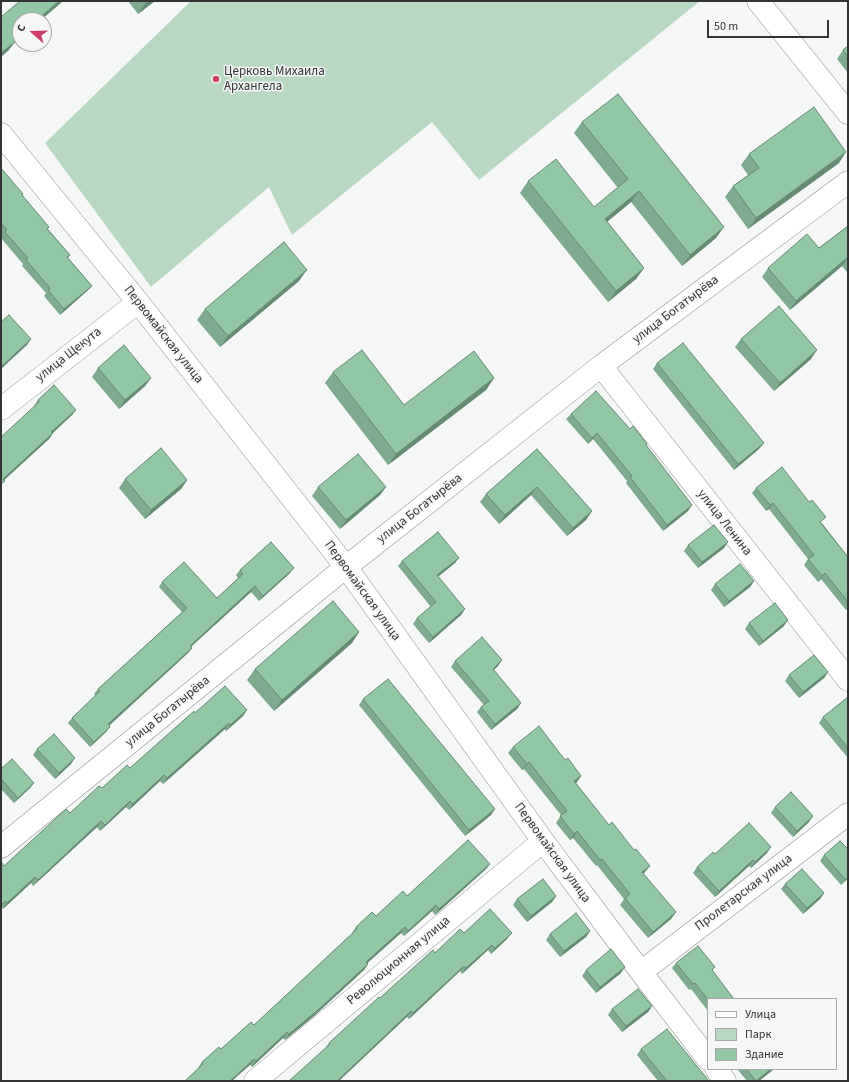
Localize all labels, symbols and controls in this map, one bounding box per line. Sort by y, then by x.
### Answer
north arrow [12,12,52,52]
scale bar [709,12,831,38]
text: 50 m [714,18,738,35]
text: С [13,22,29,34]
place label: Церковь Михаила Архангела [224,64,325,95]
marker: Церковь Михаила Архангела [211,74,221,84]
street label: улица Богатырёва [630,272,722,348]
street label: Первомайская улица [120,283,206,387]
street label: улица Щекута [33,324,105,386]
street label: улица Богатырёва [374,471,466,547]
street label: улица Ленина [693,487,755,559]
street label: Первомайская улица [320,538,404,644]
street label: улица Богатырёва [123,673,213,751]
street label: Первомайская улица [510,800,594,906]
street label: Пролетарская улица [692,851,796,935]
street label: Революционная улица [344,913,454,1009]
legend [707,998,837,1070]
text: Улица [745,1006,776,1023]
text: Парк [745,1026,771,1043]
text: Здание [745,1046,784,1063]

